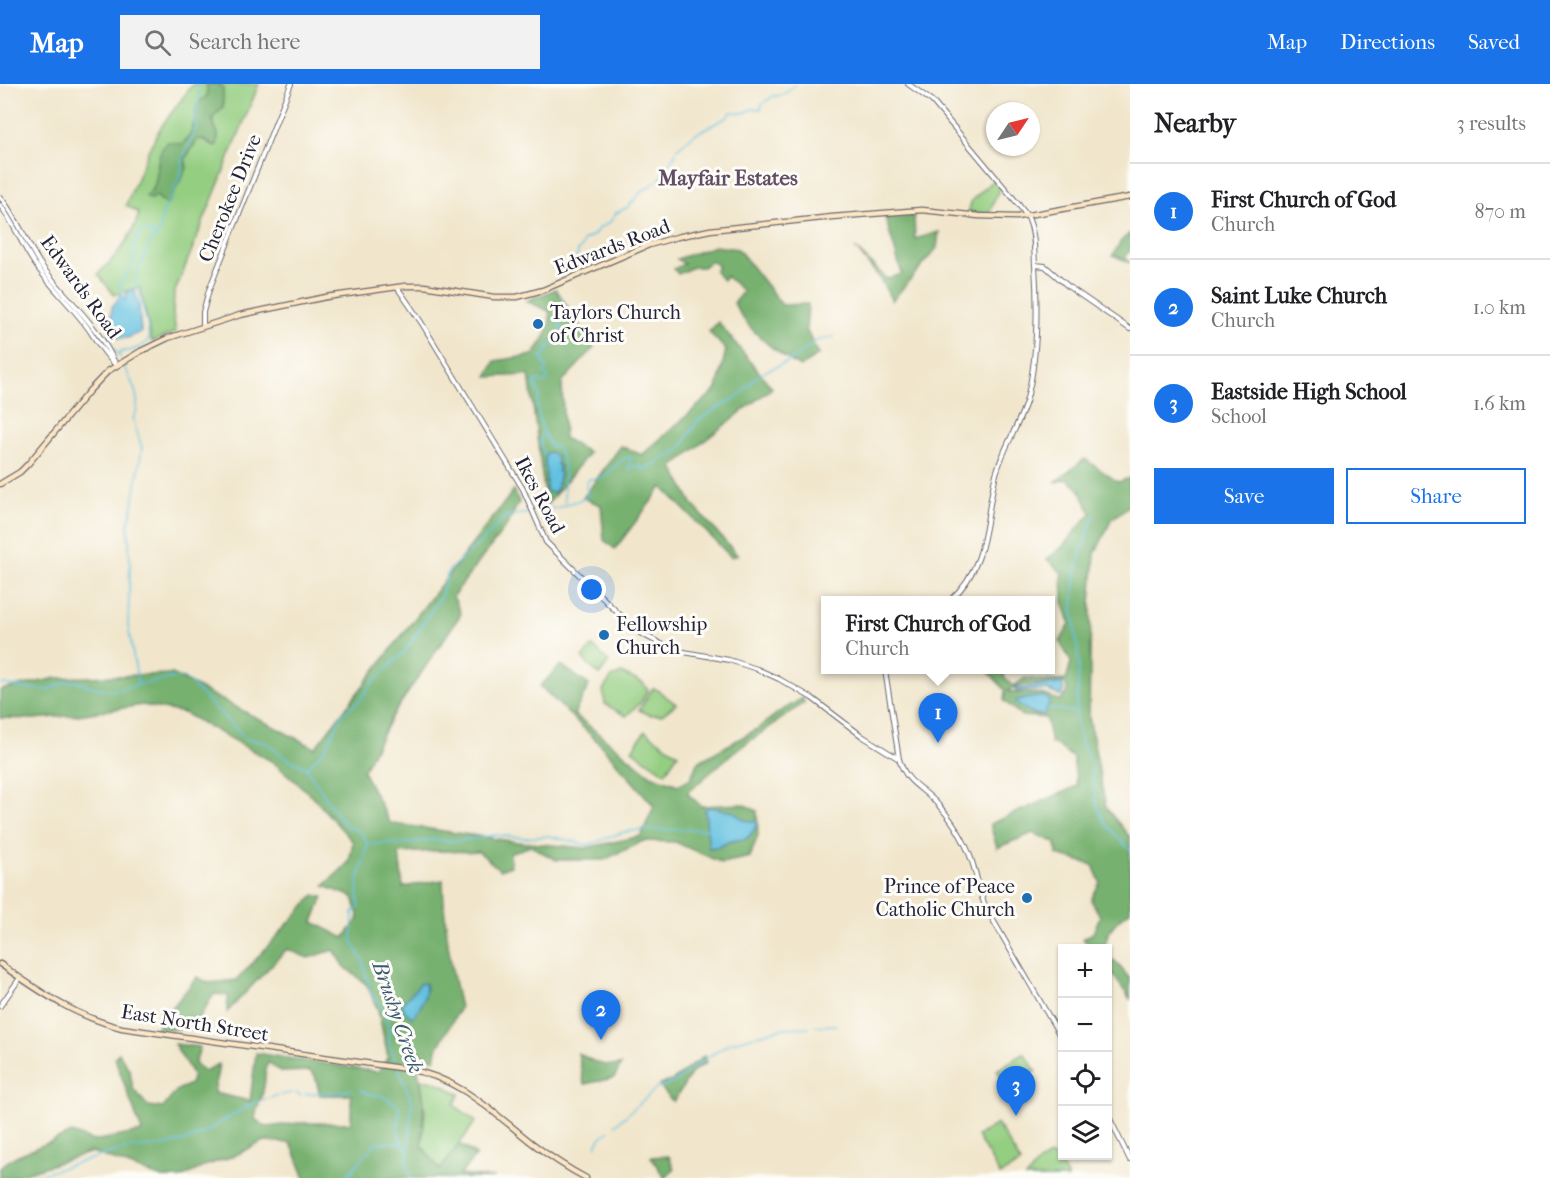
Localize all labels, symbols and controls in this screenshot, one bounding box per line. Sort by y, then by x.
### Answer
search box [120,15,540,69]
text: Map [30,26,84,59]
icon: search [141,26,174,59]
text: Search here [189,29,300,55]
text: Map [1267,30,1307,54]
text: Directions [1340,30,1435,54]
text: Saved [1468,30,1520,54]
north arrow [986,102,1040,156]
text: Nearby [1154,108,1236,139]
text: 3 results [1457,112,1526,135]
street label: Cherokee Drive [194,131,266,265]
district label: Mayfair Estates [657,166,798,190]
text: First Church of God [1211,187,1396,213]
text: 1 [1170,200,1177,223]
text: 870 m [1474,200,1526,223]
text: Church [1211,213,1275,236]
street label: Edwards Road [551,214,674,280]
street label: Edwards Road [36,231,127,344]
text: Saint Luke Church [1211,283,1387,309]
text: 2 [1168,296,1179,319]
text: 1.0 km [1473,296,1526,319]
place label: Taylors Church of Christ [550,301,682,347]
text: Church [1211,309,1275,332]
marker: Taylors Church of Christ [531,317,545,331]
text: Eastside High School [1211,379,1407,405]
text: 3 [1169,392,1178,415]
text: 1.6 km [1473,392,1526,415]
text: School [1211,405,1267,428]
street label: Ikes Road [510,453,570,538]
button: Save [1154,468,1334,524]
button: Share [1346,468,1526,524]
your location [577,575,606,604]
popup [821,596,1055,674]
text: First Church of God [845,611,1031,637]
place label: Fellowship Church [616,613,707,659]
marker: Fellowship Church [597,628,611,642]
text: Church [845,637,910,660]
pin: 1 [918,694,958,743]
place label: Prince of Peace Catholic Church [875,875,1016,921]
marker: Prince of Peace Catholic Church [1020,891,1034,905]
map controls [1058,944,1112,1160]
button: + [1058,944,1112,998]
water label: Brushy Creek [367,957,428,1076]
pin: 2 [582,990,620,1040]
button: − [1058,998,1112,1052]
street label: East North Street [120,1000,270,1046]
button: locate [1058,1052,1112,1106]
pin: 3 [996,1066,1036,1116]
button: layers [1058,1106,1112,1160]

